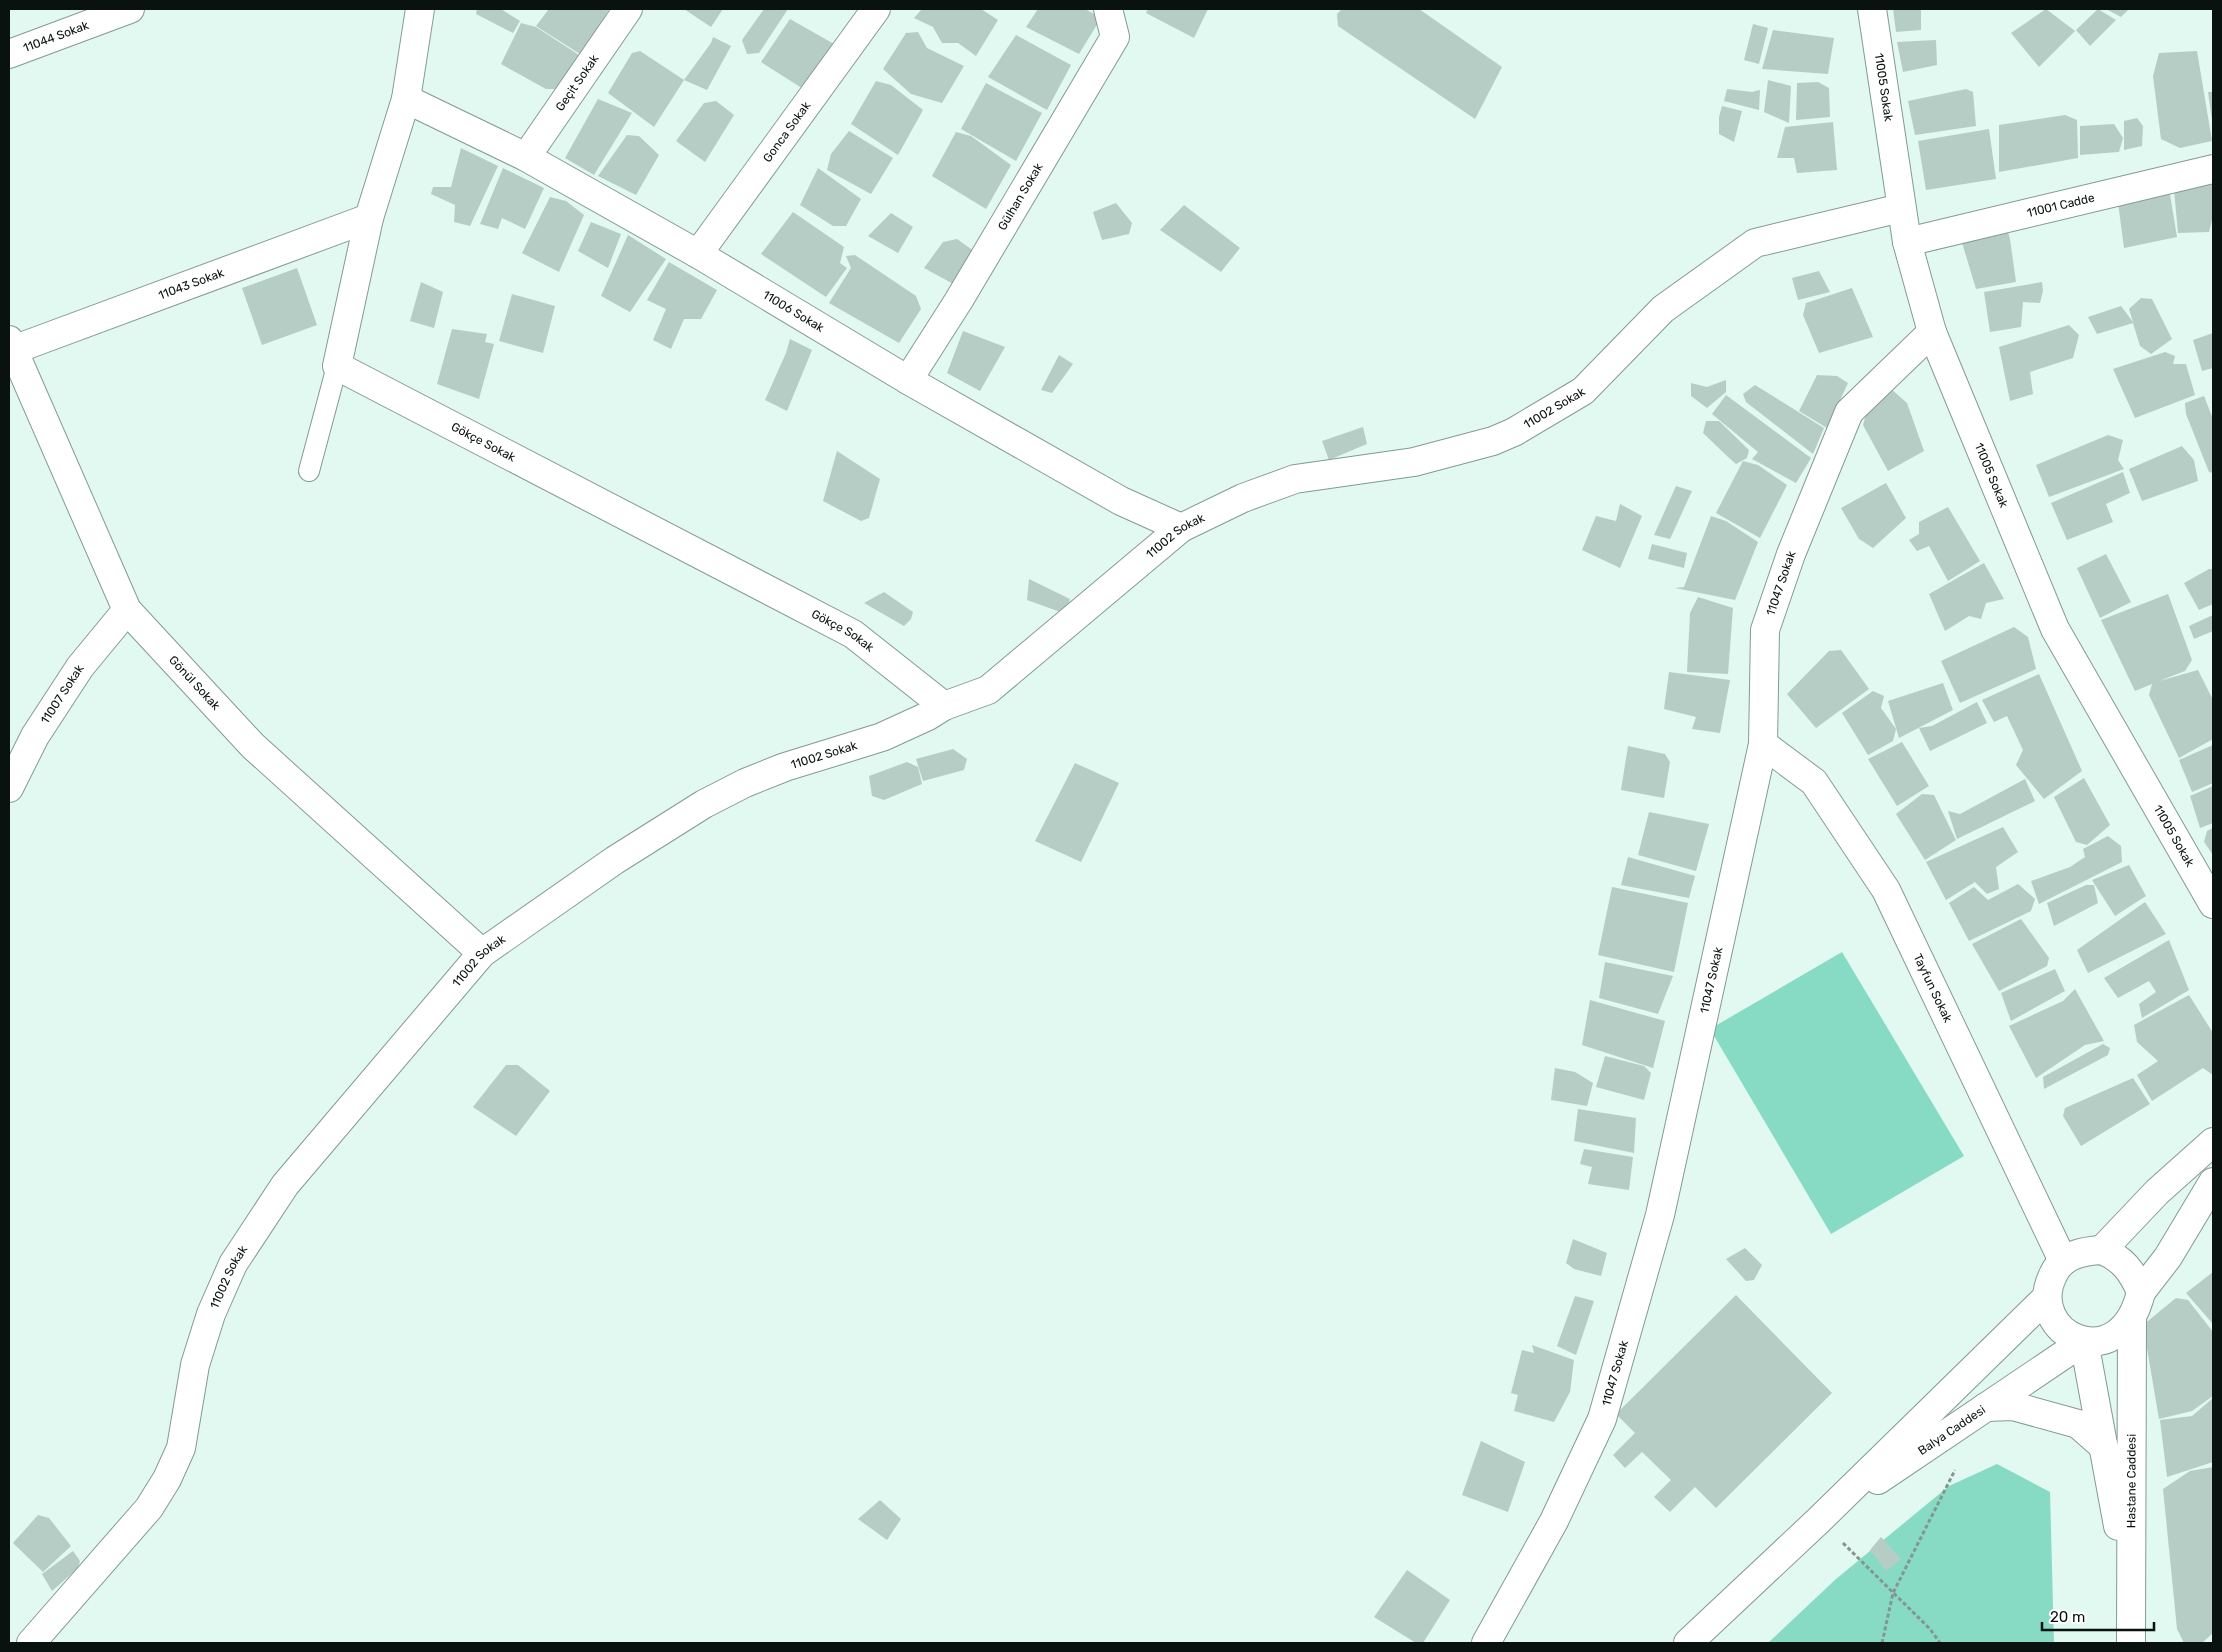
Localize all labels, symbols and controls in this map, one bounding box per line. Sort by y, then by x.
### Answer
street label: 11044 Sokak [21,18,91,55]
street label: Geçit Sokak [553,51,602,114]
street label: 11005 Sokak [1872,52,1896,123]
street label: Gonca Sokak [760,98,814,165]
street label: Gülhan Sokak [995,160,1046,233]
street label: 11001 Cadde [2025,190,2096,220]
street label: 11043 Sokak [156,265,227,302]
street label: 11006 Sokak [760,287,827,335]
street label: 11002 Sokak [1521,384,1588,432]
street label: Gökçe Sokak [449,420,519,465]
street label: 11005 Sokak [1972,441,2011,510]
street label: 11002 Sokak [1143,510,1208,561]
street label: 11047 Sokak [1763,548,1799,618]
street label: Gökçe Sokak [809,607,877,655]
street label: Gönül Sokak [166,653,224,713]
street label: 11007 Sokak [38,661,87,726]
street label: 11002 Sokak [789,738,860,772]
street label: 11005 Sokak [2151,802,2197,870]
street label: 11002 Sokak [449,931,509,990]
street label: 11047 Sokak [1697,945,1726,1015]
street label: Tayfun Sokak [1910,951,1955,1025]
street label: 11002 Sokak [207,1242,251,1311]
street label: 11047 Sokak [1599,1338,1631,1408]
street label: Balya Caddesi [1915,1402,1988,1458]
street label: Hastane Caddesi [2124,1434,2139,1528]
scale bar [2042,1600,2154,1632]
text: 20 m [2050,1608,2085,1626]

